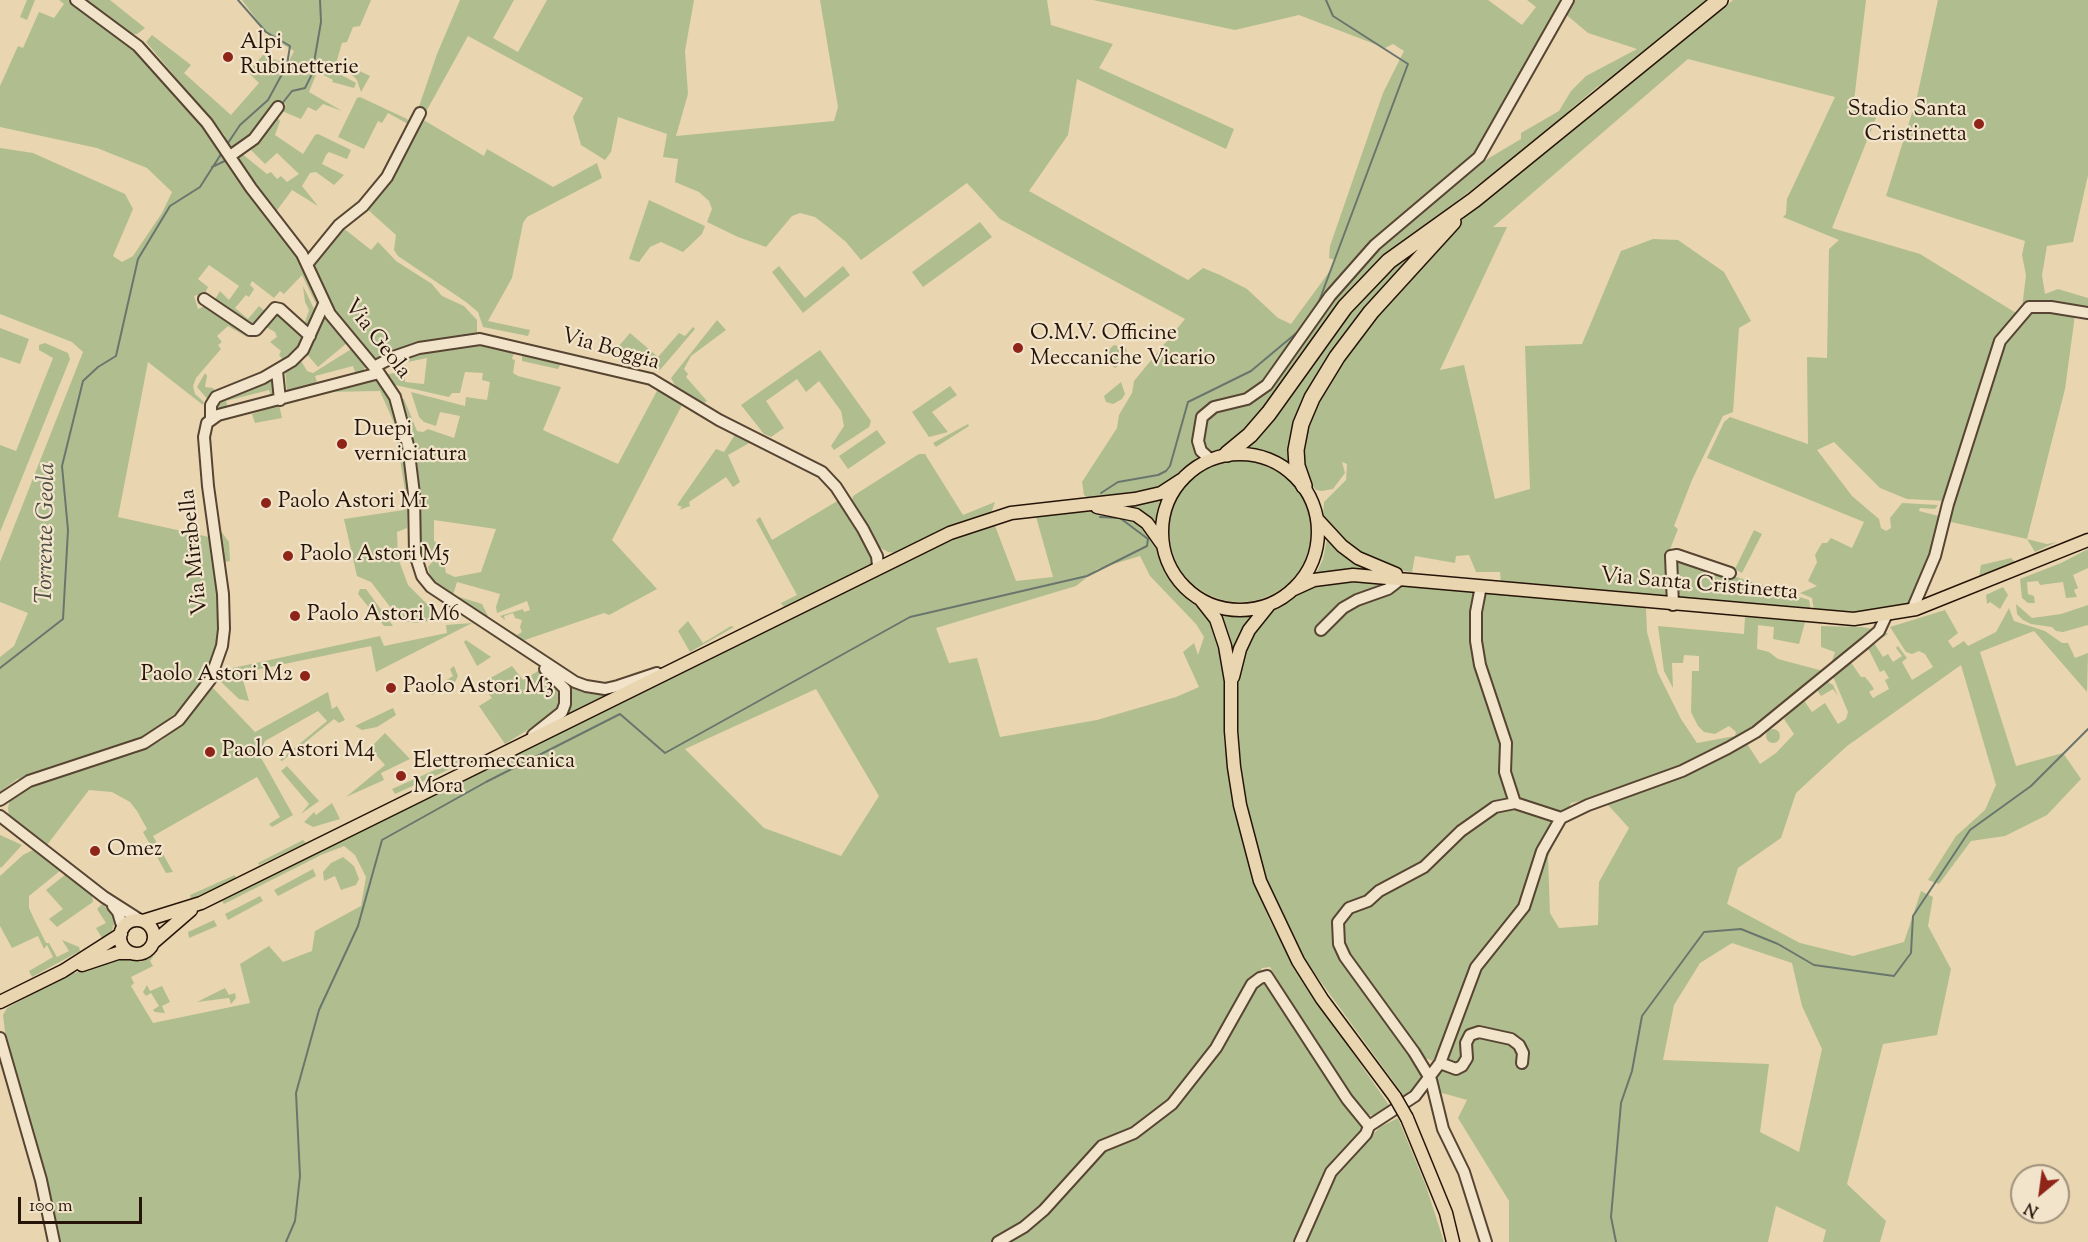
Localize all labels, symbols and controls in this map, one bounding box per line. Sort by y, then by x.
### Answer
place label: Alpi Rubinetterie [240,31,359,82]
marker: Alpi Rubinetterie [221,50,235,64]
place label: Stadio Santa Cristinetta [1848,98,1967,150]
marker: Stadio Santa Cristinetta [1972,117,1986,131]
street label: Via Geola [337,295,415,385]
place label: O.M.V. Officine Meccaniche Vicario [1030,322,1216,374]
street label: Via Boggia [558,324,662,378]
marker: O.M.V. Officine Meccaniche Vicario [1011,341,1025,355]
place label: Duepi verniciatura [354,418,467,470]
marker: Duepi verniciatura [335,437,349,451]
water label: Torrente Geola [32,462,64,604]
street label: Via Mirabella [176,488,216,616]
place label: Paolo Astori M1 [278,490,427,516]
marker: Paolo Astori M1 [259,496,273,510]
place label: Paolo Astori M5 [300,543,449,569]
marker: Paolo Astori M5 [281,549,295,563]
street label: Via Santa Cristinetta [1599,564,1799,608]
place label: Paolo Astori M6 [307,603,460,629]
marker: Paolo Astori M6 [288,609,302,623]
place label: Paolo Astori M2 [141,663,293,689]
marker: Paolo Astori M2 [298,669,312,683]
place label: Paolo Astori M3 [403,675,554,701]
marker: Paolo Astori M3 [384,681,398,695]
place label: Paolo Astori M4 [222,739,375,765]
marker: Paolo Astori M4 [203,745,217,759]
place label: Elettromeccanica Mora [413,750,575,802]
marker: Elettromeccanica Mora [394,769,408,783]
place label: Omez [107,838,162,864]
marker: Omez [88,844,102,858]
north arrow [2010,1164,2070,1224]
scale bar [21,1185,146,1223]
text: 100 m [29,1194,73,1220]
text: N [2021,1195,2043,1222]

